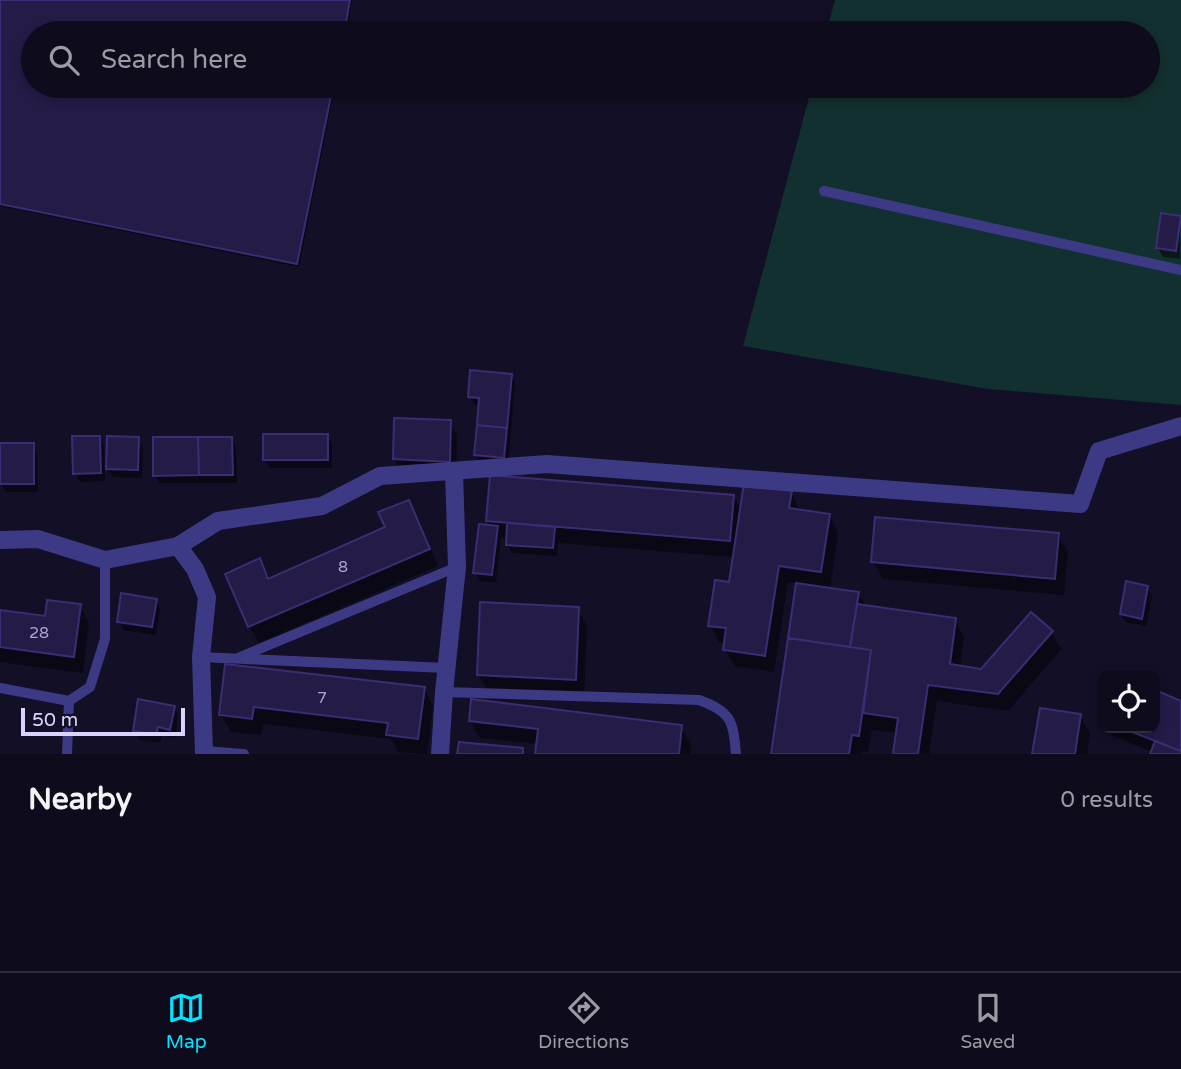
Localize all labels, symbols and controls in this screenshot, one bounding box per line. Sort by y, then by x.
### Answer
search box [21,21,1160,98]
icon: search [45,41,83,79]
text: Search here [101,44,247,75]
house number: 8 [338,557,348,577]
house number: 28 [29,623,49,643]
map controls [1097,670,1160,733]
button: locate [1097,670,1160,733]
house number: 7 [317,688,327,708]
scale bar [21,705,186,737]
text: 50 m [32,709,78,731]
text: Nearby [28,781,132,818]
text: 0 results [1060,786,1153,814]
tab: Map [166,989,207,1053]
tab: Directions [538,989,629,1053]
tab: Saved [960,989,1015,1053]

